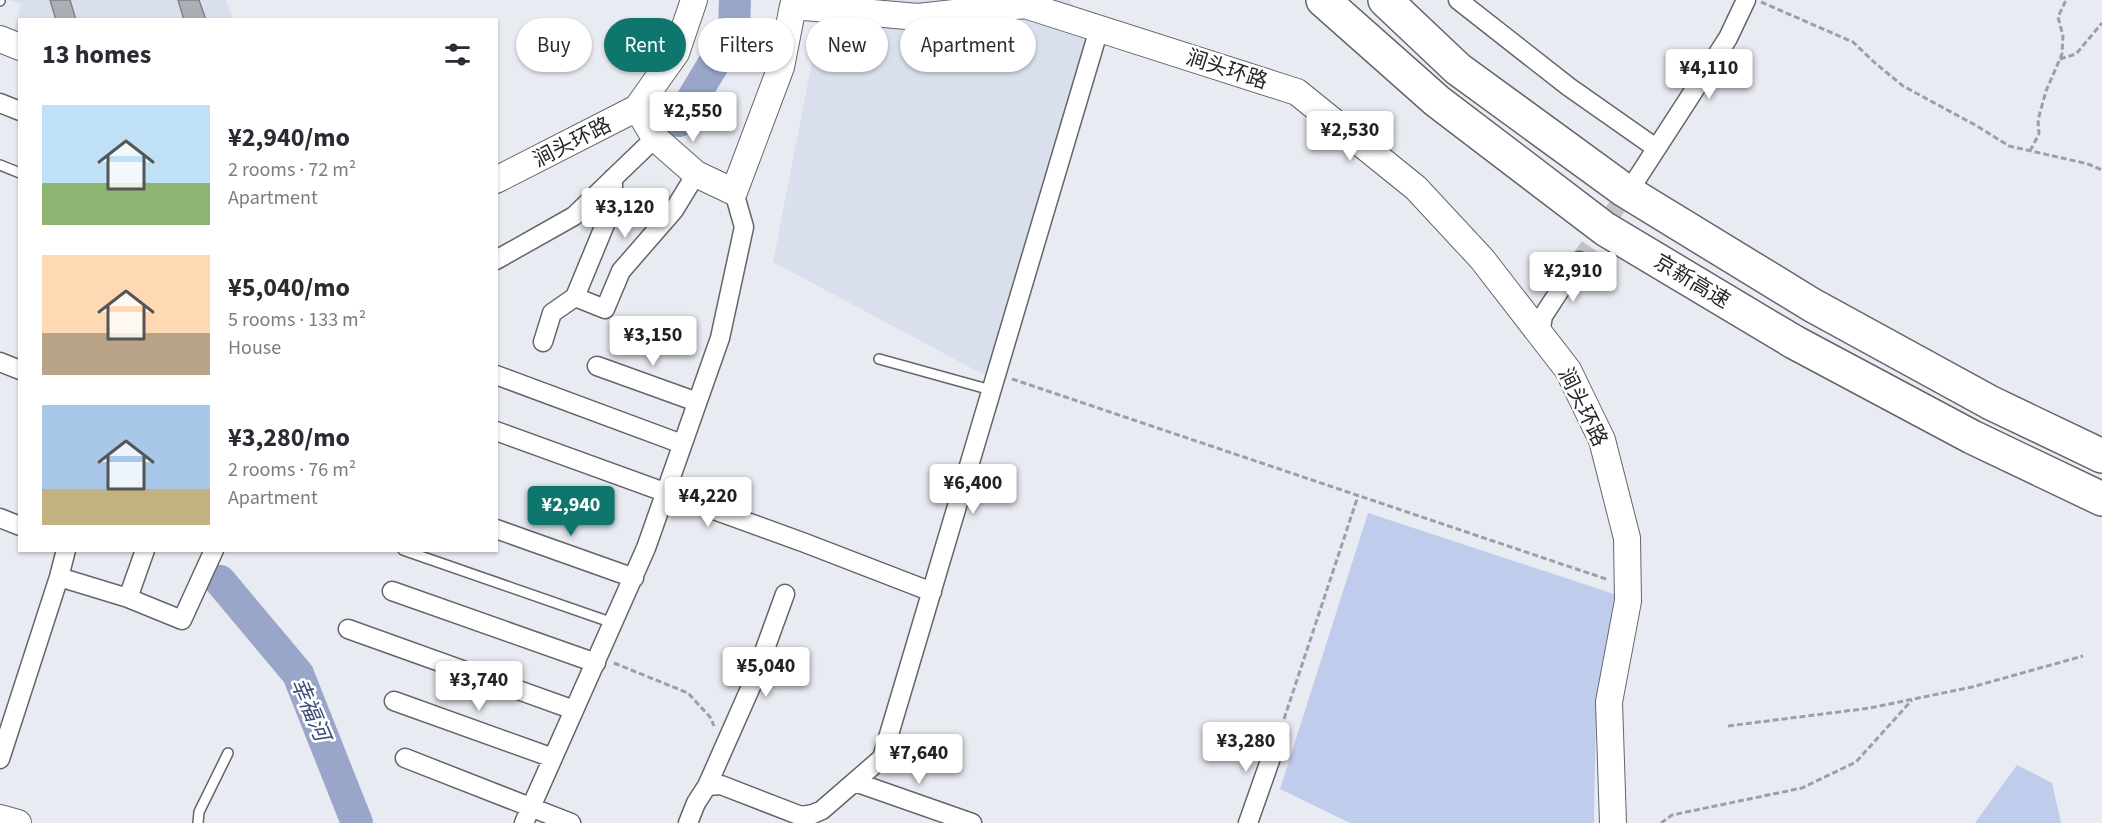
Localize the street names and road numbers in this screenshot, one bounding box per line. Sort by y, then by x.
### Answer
street label: 涧头环路 [1182,42,1272,96]
street label: 涧头环路 [528,110,616,174]
street label: 京新高速 [1648,247,1736,315]
street label: 涧头环路 [1551,363,1615,451]

